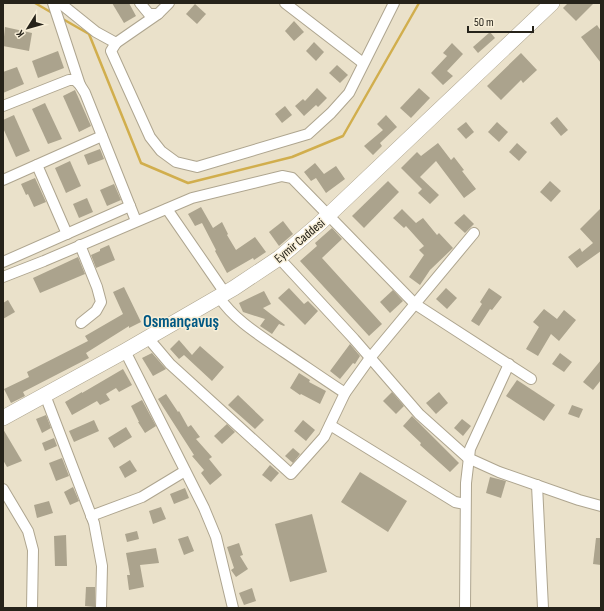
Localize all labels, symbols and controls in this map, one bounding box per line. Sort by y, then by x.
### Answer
north arrow [8,8,48,48]
scale bar [468,8,533,34]
text: 50 m [474,15,494,30]
text: K [13,27,27,40]
street label: Eymir Caddesi [271,215,328,267]
district label: Osmançavuş [143,312,220,332]

